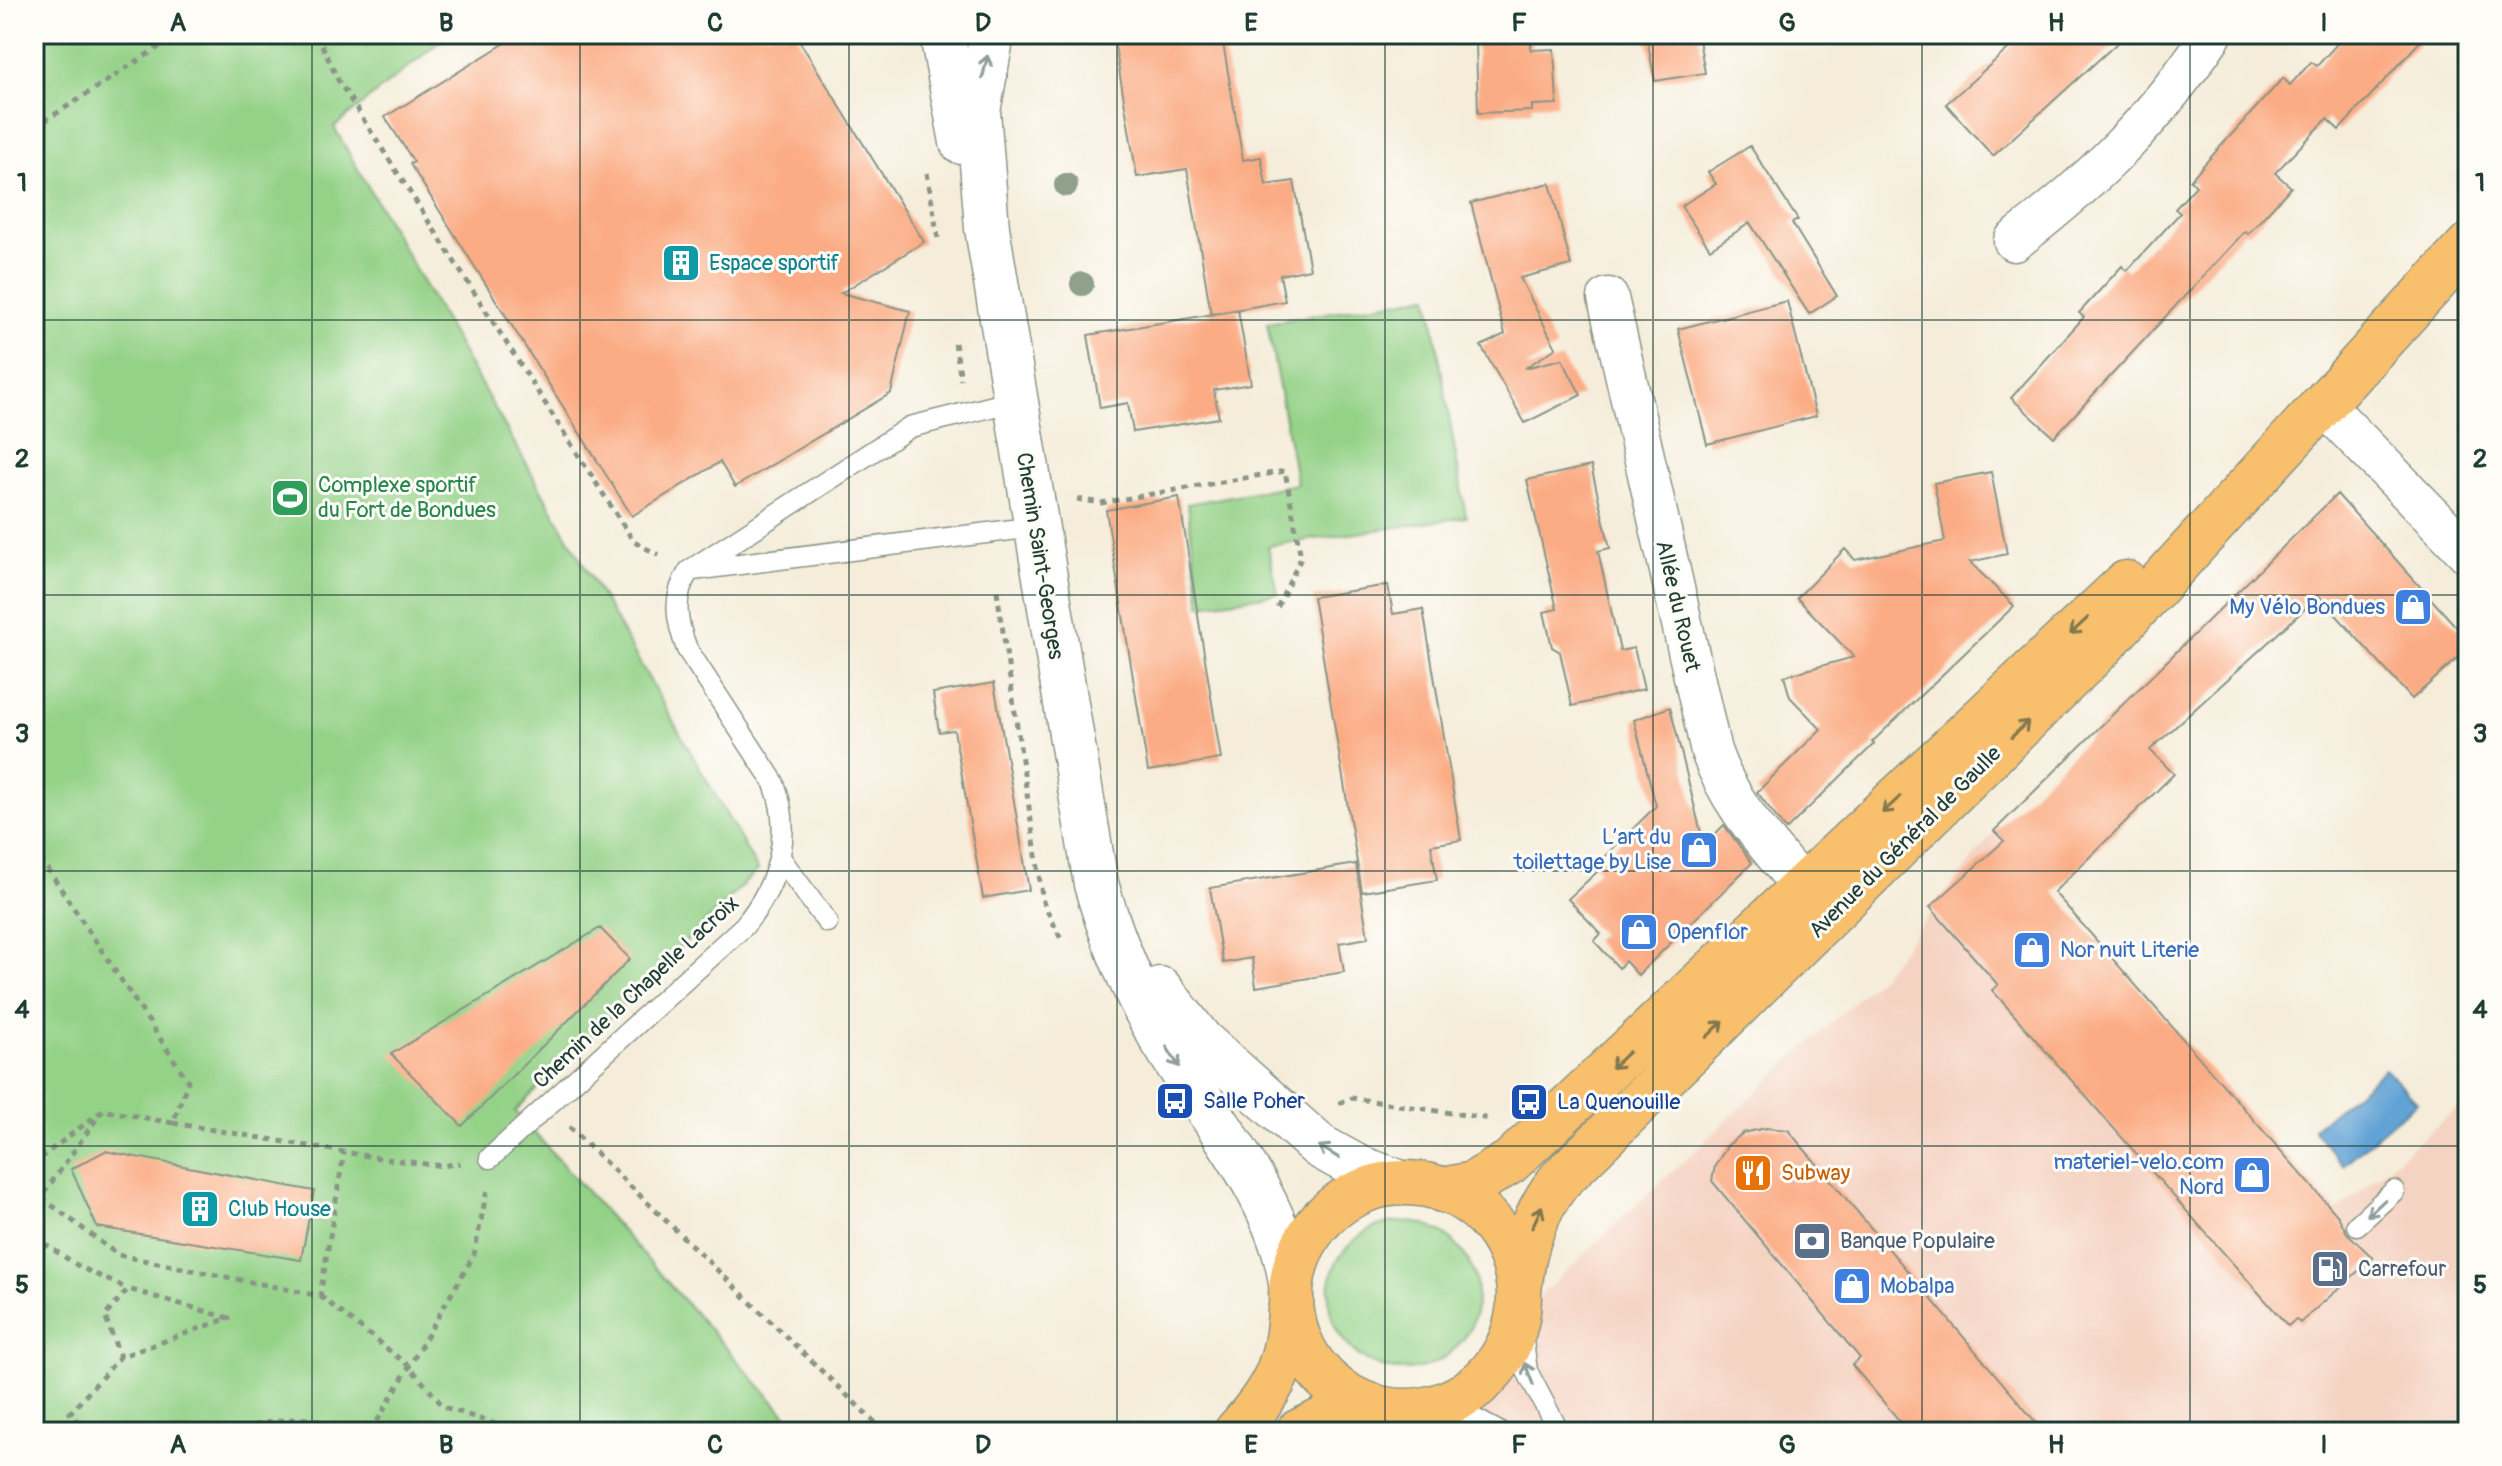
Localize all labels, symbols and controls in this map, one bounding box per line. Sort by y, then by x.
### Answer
text: A [170,7,187,39]
text: B [439,7,453,39]
text: C [707,7,723,39]
text: D [975,7,991,39]
text: E [1244,7,1258,39]
text: F [1511,7,1527,39]
text: G [1778,7,1796,39]
text: H [2048,7,2064,39]
text: I [2320,7,2328,39]
one-way arrow [978,55,993,80]
text: 1 [17,167,27,199]
text: 1 [2475,167,2485,199]
building icon: Espace sportif [660,242,702,284]
place label: Espace sportif [709,249,839,277]
text: 2 [15,443,29,475]
text: 2 [2473,443,2487,475]
street label: Chemin Saint-Georges [1010,451,1070,662]
place label: Complexe sportif du Fort de Bondues [318,471,496,524]
sports icon: Complexe sportif du Fort de Bondues [269,477,311,519]
street label: Allée du Rouet [1649,538,1707,675]
shop icon: My Vélo Bondues [2392,586,2434,628]
place label: My Vélo Bondues [2229,593,2385,621]
one-way arrow [2069,616,2089,635]
text: 3 [15,718,29,750]
text: 3 [2473,718,2487,750]
one-way arrow [2010,720,2029,739]
street label: Avenue du Général de Gaulle [1803,740,2007,944]
one-way arrow [1881,796,1901,815]
place label: L’art du toilettage by Lise [1513,823,1671,876]
shop icon: L’art du toilettage by Lise [1678,829,1720,871]
street label: Chemin de la Chapelle Lacroix [527,889,745,1095]
shop icon: Openflor [1618,911,1660,953]
place label: Openflor [1667,918,1748,946]
shop icon: Nor nuit Literie [2011,929,2053,971]
place label: Nor nuit Literie [2060,936,2199,964]
text: 4 [14,994,30,1026]
text: 4 [2472,994,2488,1026]
one-way arrow [1705,1020,1725,1039]
one-way arrow [1164,1045,1181,1067]
one-way arrow [1610,1050,1630,1068]
bus stop icon: Salle Poher [1154,1080,1196,1122]
bus stop icon: La Quenouille [1508,1081,1550,1123]
place label: Salle Poher [1203,1087,1305,1115]
place label: La Quenouille [1557,1088,1680,1116]
one-way arrow [1319,1144,1341,1160]
place label: materiel-velo.com Nord [2053,1148,2224,1201]
restaurant icon: Subway [1732,1152,1774,1194]
shop icon: materiel-velo.com Nord [2231,1154,2273,1196]
place label: Subway [1781,1159,1850,1187]
building icon: Club House [179,1188,221,1230]
place label: Club House [228,1195,331,1223]
one-way arrow [2366,1199,2386,1217]
one-way arrow [1530,1205,1545,1229]
bank icon: Banque Populaire [1791,1220,1833,1262]
place label: Banque Populaire [1840,1227,1995,1255]
fuel station icon: Carrefour [2309,1248,2351,1290]
place label: Carrefour [2358,1255,2446,1283]
shop icon: Mobalpa [1831,1265,1873,1307]
text: 5 [15,1269,29,1301]
text: 5 [2473,1269,2487,1301]
place label: Mobalpa [1880,1272,1955,1300]
one-way arrow [1521,1362,1535,1387]
text: A [170,1429,187,1461]
text: B [439,1429,453,1461]
text: C [707,1429,723,1461]
text: D [975,1429,991,1461]
text: E [1244,1429,1258,1461]
text: F [1511,1429,1527,1461]
text: G [1778,1429,1796,1461]
text: H [2048,1429,2064,1461]
text: I [2320,1429,2328,1461]

